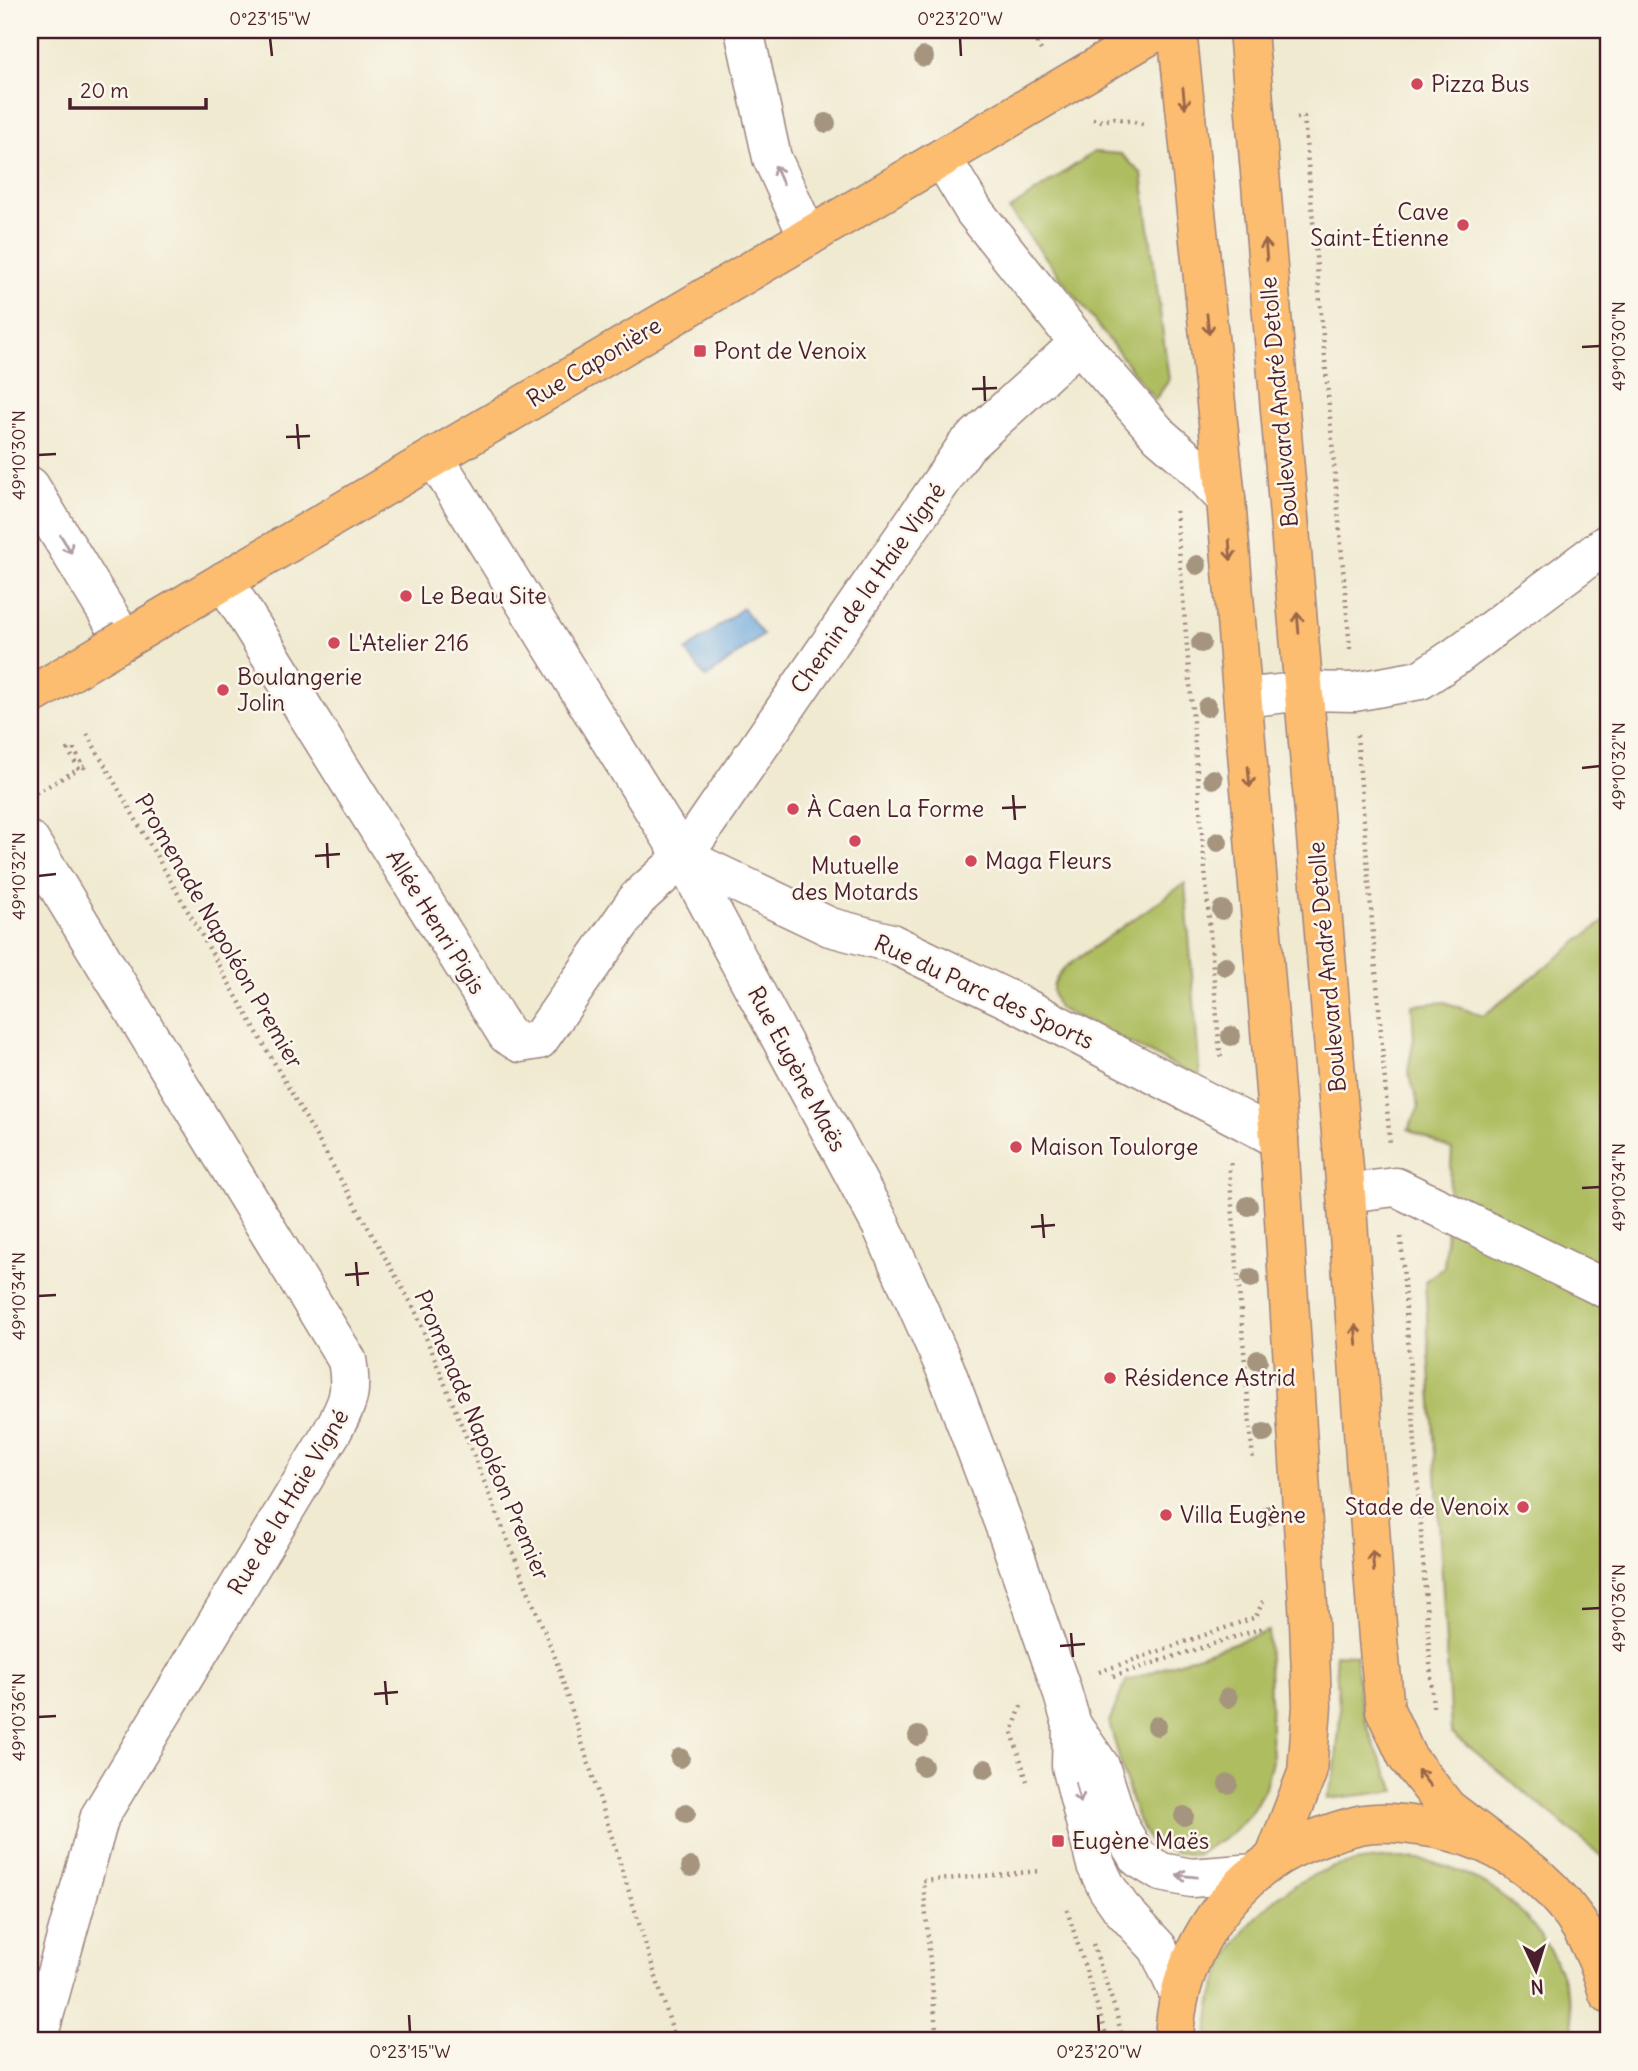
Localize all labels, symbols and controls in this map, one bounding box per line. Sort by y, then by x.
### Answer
text: 0°23'15"W [229,7,311,30]
text: 0°23'20"W [917,7,1003,30]
scale bar [70,66,206,110]
place label: Pizza Bus [1431,69,1529,98]
marker: Pizza Bus [1409,76,1425,92]
text: 20 m [80,77,129,104]
one-way arrow [1178,86,1191,108]
one-way arrow [772,164,785,186]
place label: Cave Saint-Étienne [1310,197,1449,252]
marker: Cave Saint-Étienne [1455,217,1471,233]
one-way arrow [1259,239,1272,262]
street label: Boulevard André Detolle [1253,275,1304,529]
text: 49°10'30"N [1607,301,1630,391]
street label: Rue Caponière [521,310,666,413]
one-way arrow [1201,312,1214,335]
place label: Pont de Venoix [714,336,866,365]
marker: Pont de Venoix [692,343,708,359]
text: 49°10'30"N [7,410,30,500]
street label: Chemin de la Haie Vigné [784,477,951,699]
one-way arrow [59,533,73,553]
one-way arrow [1224,538,1237,561]
place label: Le Beau Site [420,581,547,610]
marker: Le Beau Site [398,588,414,604]
one-way arrow [1291,612,1304,635]
place label: L'Atelier 216 [348,628,469,657]
marker: L'Atelier 216 [326,635,342,651]
place label: Boulangerie Jolin [237,662,362,717]
marker: Boulangerie Jolin [215,682,231,698]
text: 49°10'32"N [1607,722,1630,810]
one-way arrow [1243,765,1256,788]
street label: Promenade Napoléon Premier [129,788,310,1074]
place label: À Caen La Forme [807,794,984,823]
marker: À Caen La Forme [785,801,801,817]
text: 49°10'32"N [7,832,30,920]
marker: Mutuelle des Motards [847,833,863,849]
street label: Boulevard André Detolle [1301,840,1352,1094]
street label: Allée Henri Pigis [380,844,492,999]
place label: Maga Fleurs [985,846,1112,875]
place label: Mutuelle des Motards [792,851,918,906]
marker: Maga Fleurs [963,853,979,869]
street label: Rue du Parc des Sports [870,928,1099,1055]
street label: Rue Eugène Maës [742,981,853,1156]
place label: Maison Toulorge [1030,1132,1198,1161]
marker: Maison Toulorge [1008,1139,1024,1155]
text: 49°10'34"N [1607,1143,1630,1231]
text: 49°10'34"N [7,1252,30,1340]
street label: Promenade Napoléon Premier [408,1285,557,1585]
one-way arrow [1349,1324,1362,1346]
place label: Résidence Astrid [1124,1363,1296,1392]
marker: Résidence Astrid [1102,1370,1118,1386]
street label: Rue de la Haie Vigné [221,1404,354,1600]
place label: Stade de Venoix [1345,1492,1509,1521]
marker: Stade de Venoix [1515,1499,1531,1515]
place label: Villa Eugène [1180,1500,1306,1529]
marker: Villa Eugène [1158,1507,1174,1523]
one-way arrow [1366,1551,1379,1573]
text: 49°10'36"N [1607,1564,1630,1652]
text: 49°10'36"N [7,1673,30,1761]
one-way arrow [1416,1769,1431,1788]
one-way arrow [1072,1781,1085,1804]
place label: Eugène Maës [1072,1826,1209,1855]
marker: Eugène Maës [1050,1833,1066,1849]
one-way arrow [1176,1869,1199,1882]
north arrow [1502,1934,1572,2004]
text: N [1530,1975,1545,1999]
text: 0°23'15"W [369,2040,451,2063]
text: 0°23'20"W [1056,2040,1142,2063]

